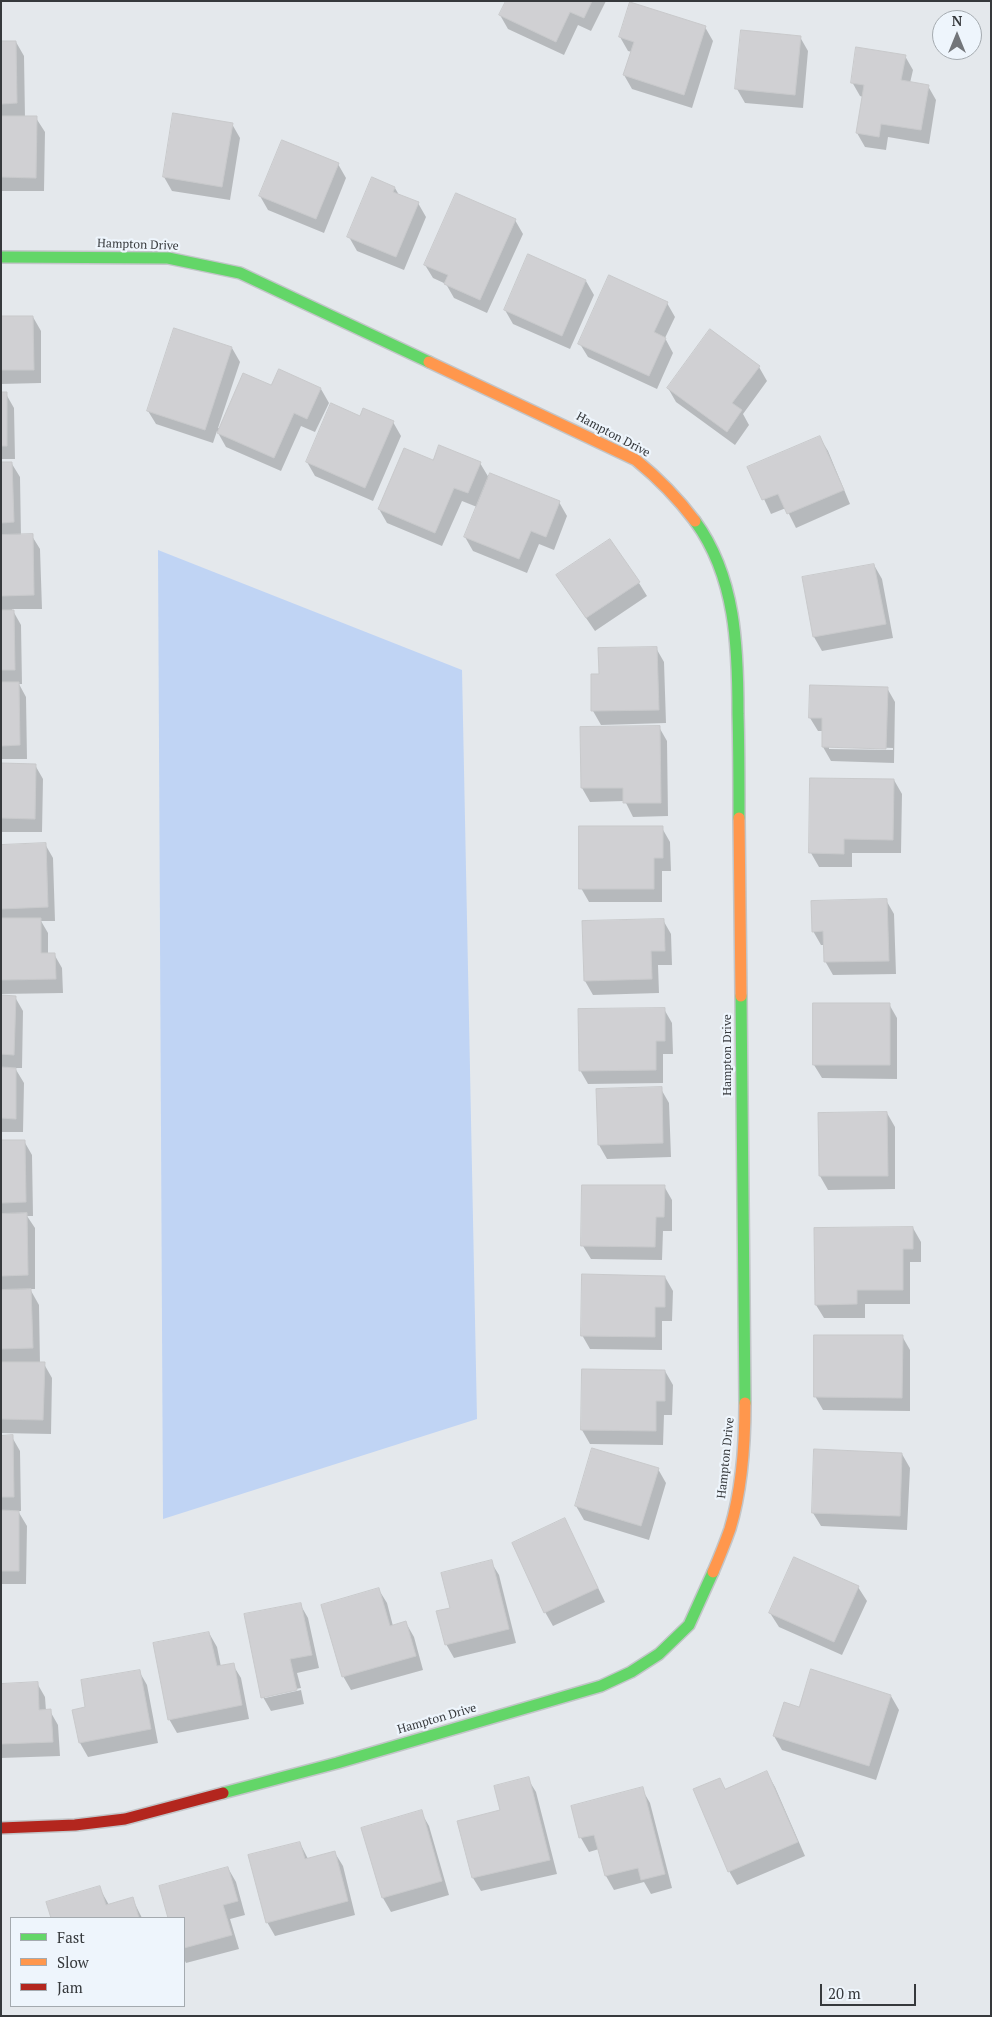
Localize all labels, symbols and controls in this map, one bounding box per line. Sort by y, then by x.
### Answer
north arrow [932,10,982,60]
text: N [952,11,962,30]
street label: Hampton Drive [97,236,179,254]
street label: Hampton Drive [574,409,652,461]
street label: Hampton Drive [721,1014,735,1096]
street label: Hampton Drive [715,1417,737,1499]
street label: Hampton Drive [396,1701,478,1737]
legend [10,1917,185,2007]
text: Fast [57,1927,85,1947]
text: Slow [57,1952,89,1972]
scale bar [822,1974,918,2006]
text: Jam [57,1977,83,1997]
text: 20 m [828,1983,861,2003]

